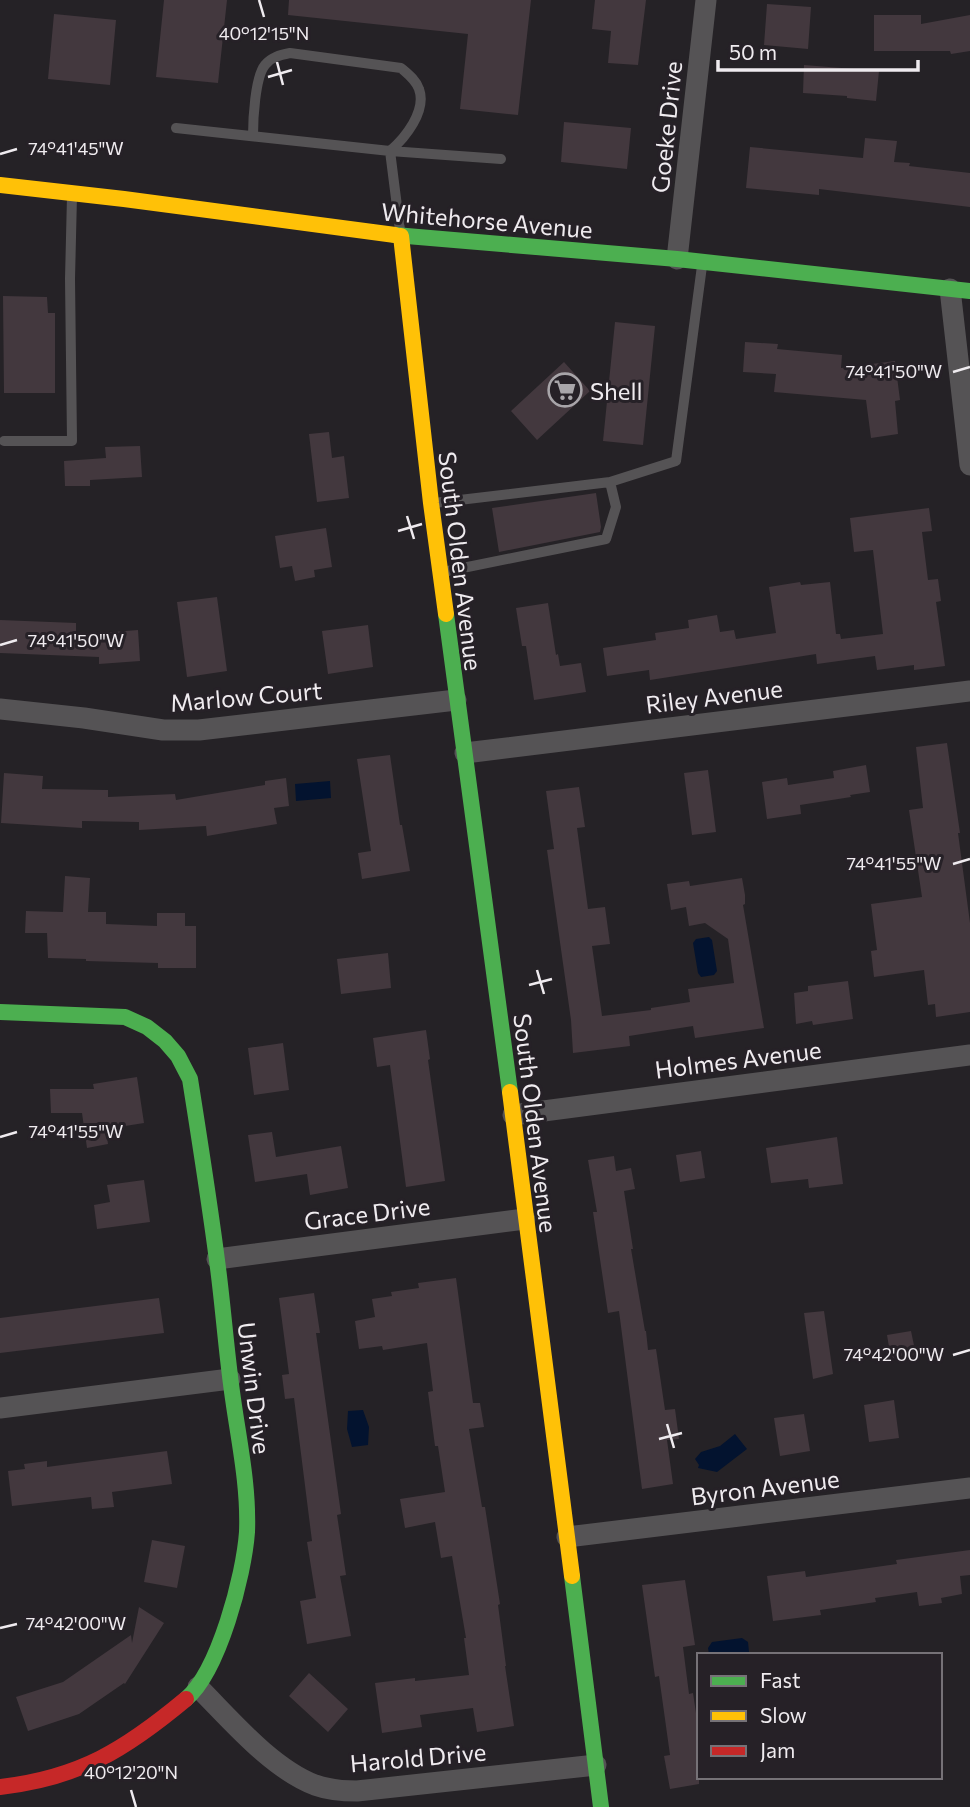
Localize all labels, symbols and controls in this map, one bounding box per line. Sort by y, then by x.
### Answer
text: 40°12'15"N [219,22,309,44]
scale bar [718,28,918,72]
text: 50 m [729,39,777,64]
street label: Goeke Drive [645,60,687,194]
text: 74°41'45"W [28,137,124,159]
street label: Whitehorse Avenue [380,196,594,244]
text: 74°41'50"W [846,360,942,382]
supermarket icon: Shell [546,371,584,409]
place label: Shell [590,376,643,405]
street label: South Olden Avenue [433,450,489,672]
text: 74°41'50"W [28,629,124,651]
street label: Riley Avenue [644,673,784,719]
street label: Marlow Court [169,675,323,717]
text: 74°41'55"W [847,852,941,874]
street label: South Olden Avenue [508,1012,564,1234]
street label: Holmes Avenue [653,1034,823,1084]
text: 74°41'55"W [29,1120,123,1142]
street label: Grace Drive [302,1191,432,1235]
street label: Unwin Drive [233,1320,277,1456]
text: 74°42'00"W [844,1343,944,1365]
street label: Byron Avenue [689,1463,841,1511]
text: 74°42'00"W [26,1612,126,1634]
legend [697,1653,942,1779]
text: Fast [760,1667,801,1692]
text: Slow [760,1702,807,1727]
street label: Harold Drive [349,1737,487,1777]
text: Jam [760,1737,795,1762]
text: 40°12'20"N [84,1761,178,1783]

